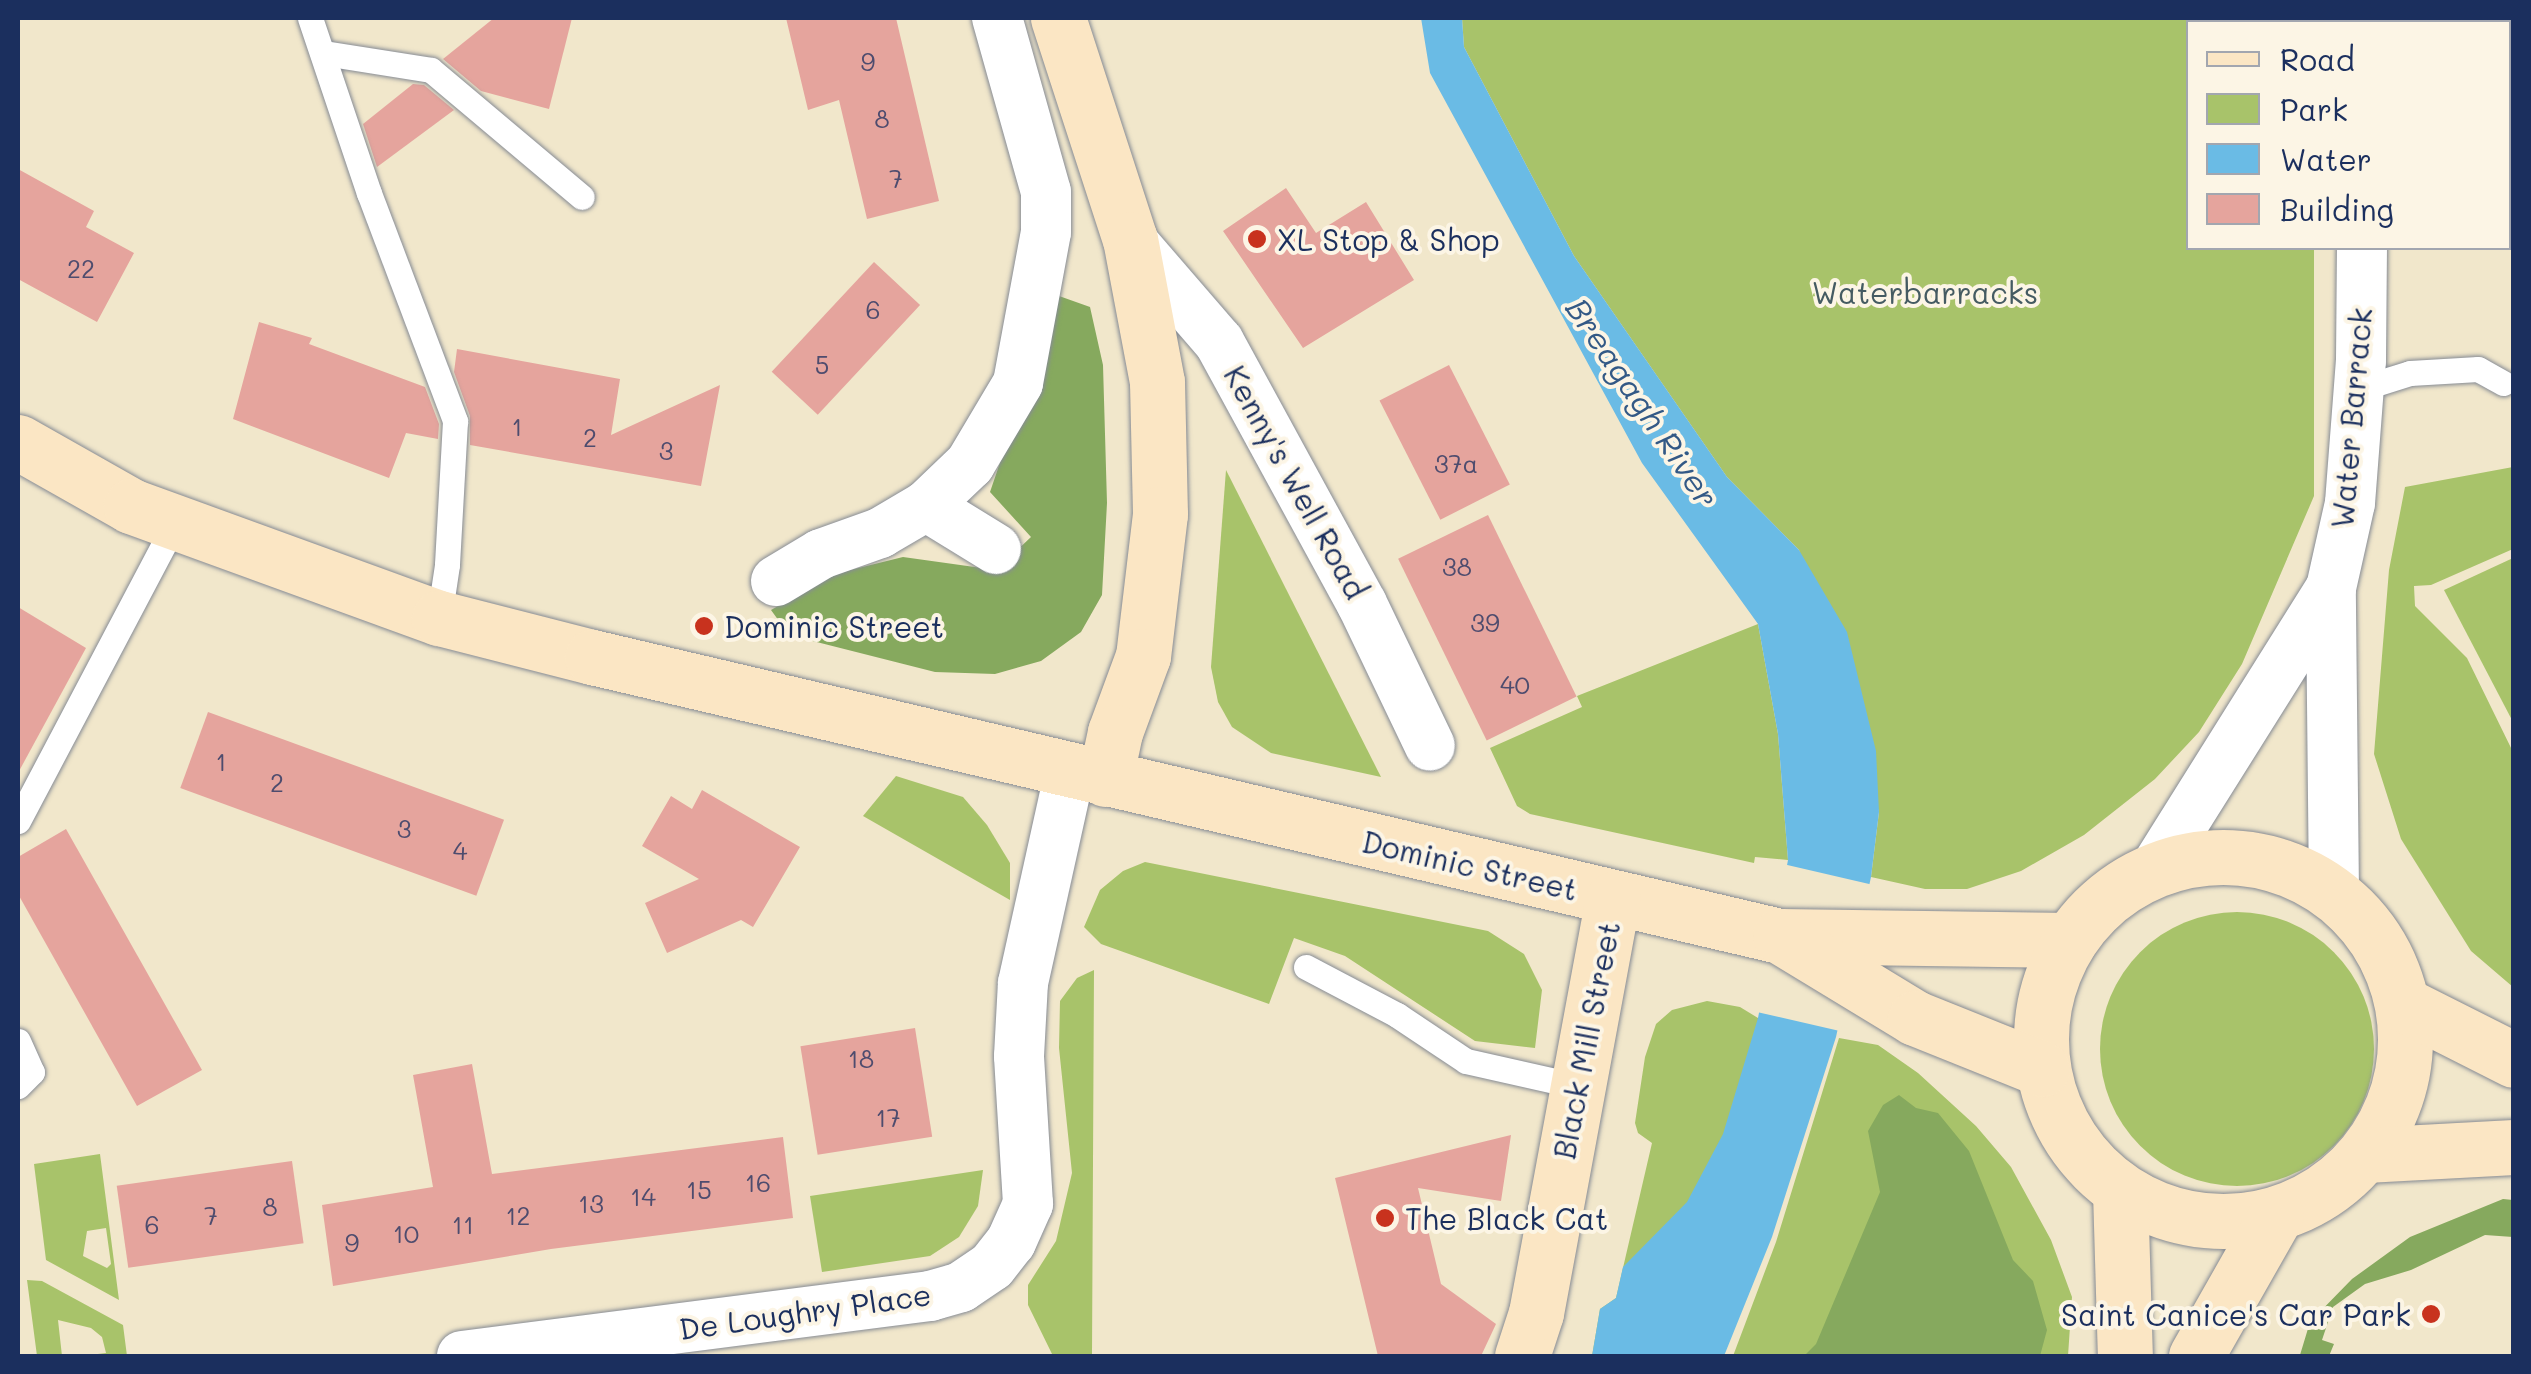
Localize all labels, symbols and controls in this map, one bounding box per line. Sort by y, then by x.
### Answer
legend [2186,20,2511,250]
text: Road [2280,39,2355,79]
house number: 9 [861,46,875,76]
text: Park [2280,89,2348,129]
house number: 8 [874,103,890,133]
text: Water [2280,139,2372,179]
house number: 7 [889,163,903,193]
text: Building [2280,189,2394,229]
place label: XL Stop & Shop [1277,221,1500,257]
marker: XL Stop & Shop [1246,228,1268,250]
house number: 22 [67,253,95,283]
park label: Waterbarracks [1812,274,2038,310]
water label: Breagagh River [1559,290,1727,514]
house number: 6 [865,294,881,324]
street label: Water Barrack [2323,306,2379,530]
house number: 5 [815,349,829,379]
street label: Kenny's Well Road [1217,359,1375,605]
house number: 1 [511,411,523,441]
house number: 2 [583,422,597,452]
house number: 3 [659,435,673,465]
house number: 37a [1434,448,1478,478]
house number: 38 [1442,551,1472,581]
house number: 39 [1470,607,1500,637]
place label: Dominic Street [724,608,944,644]
marker: Dominic Street [693,615,715,637]
house number: 40 [1500,669,1530,699]
house number: 1 [215,746,227,776]
house number: 2 [270,767,284,797]
house number: 3 [397,813,411,843]
street label: Dominic Street [1359,823,1581,907]
house number: 4 [453,835,467,865]
street label: Black Mill Street [1545,918,1627,1162]
house number: 18 [848,1043,874,1073]
house number: 17 [875,1102,901,1132]
house number: 16 [745,1167,771,1197]
house number: 15 [686,1174,712,1204]
house number: 14 [630,1181,656,1211]
house number: 13 [578,1188,604,1218]
house number: 8 [262,1191,278,1221]
house number: 7 [204,1200,218,1230]
house number: 12 [505,1200,531,1230]
place label: The Black Cat [1405,1200,1608,1236]
marker: The Black Cat [1374,1207,1396,1229]
house number: 6 [144,1209,160,1239]
house number: 11 [452,1209,474,1239]
house number: 10 [393,1218,419,1248]
house number: 9 [345,1227,359,1257]
street label: De Loughry Place [677,1275,933,1347]
place label: Saint Canice's Car Park [2061,1296,2411,1332]
marker: Saint Canice's Car Park [2420,1303,2442,1325]

